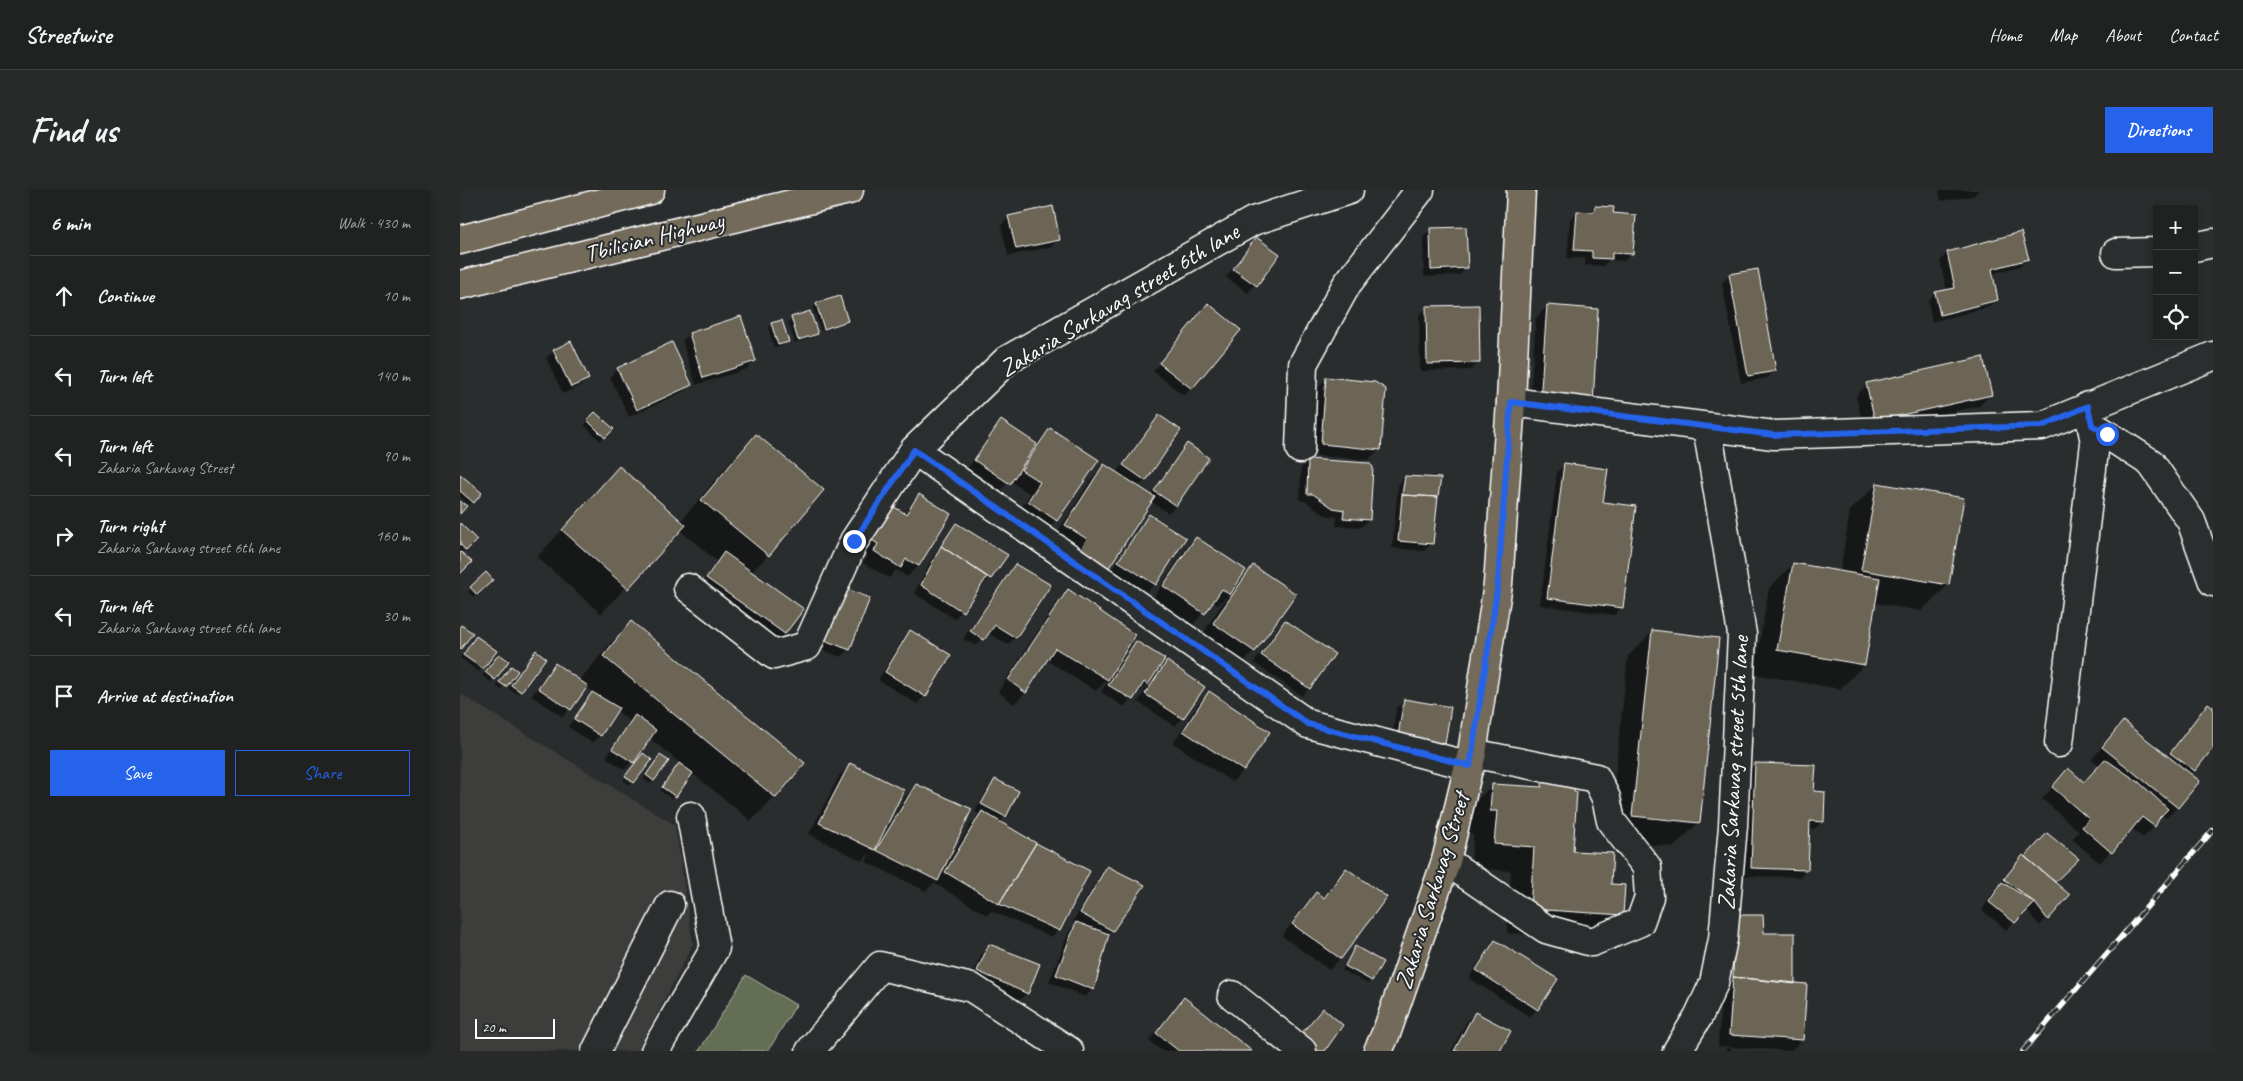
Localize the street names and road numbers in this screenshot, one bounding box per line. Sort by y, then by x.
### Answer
street label: Tbilisian Highway [581,205,728,269]
street label: Zakaria Sarkavag street 6th lane [994,215,1246,384]
street label: Zakaria Sarkavag street 5th lane [1711,633,1755,911]
street label: Zakaria Sarkavag Street [1388,786,1477,993]

